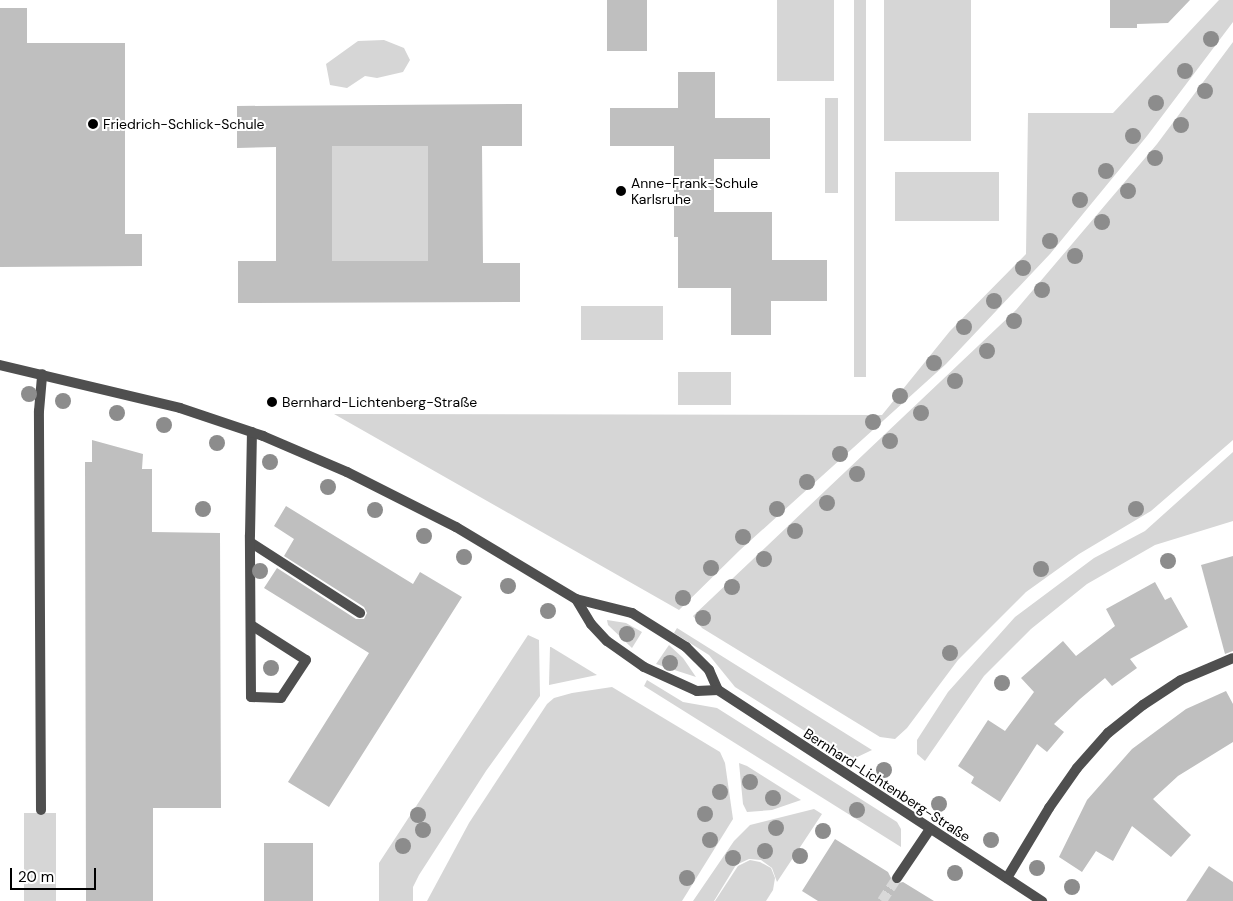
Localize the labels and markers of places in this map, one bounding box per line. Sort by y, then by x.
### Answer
place label: Friedrich-Schlick-Schule [103,116,265,132]
marker: Friedrich-Schlick-Schule [87,118,99,130]
place label: Anne-Frank-Schule Karlsruhe [631,175,758,208]
marker: Anne-Frank-Schule Karlsruhe [615,185,627,197]
place label: Bernhard-Lichtenberg-Straße [282,394,477,410]
marker: Bernhard-Lichtenberg-Straße [266,396,278,408]

